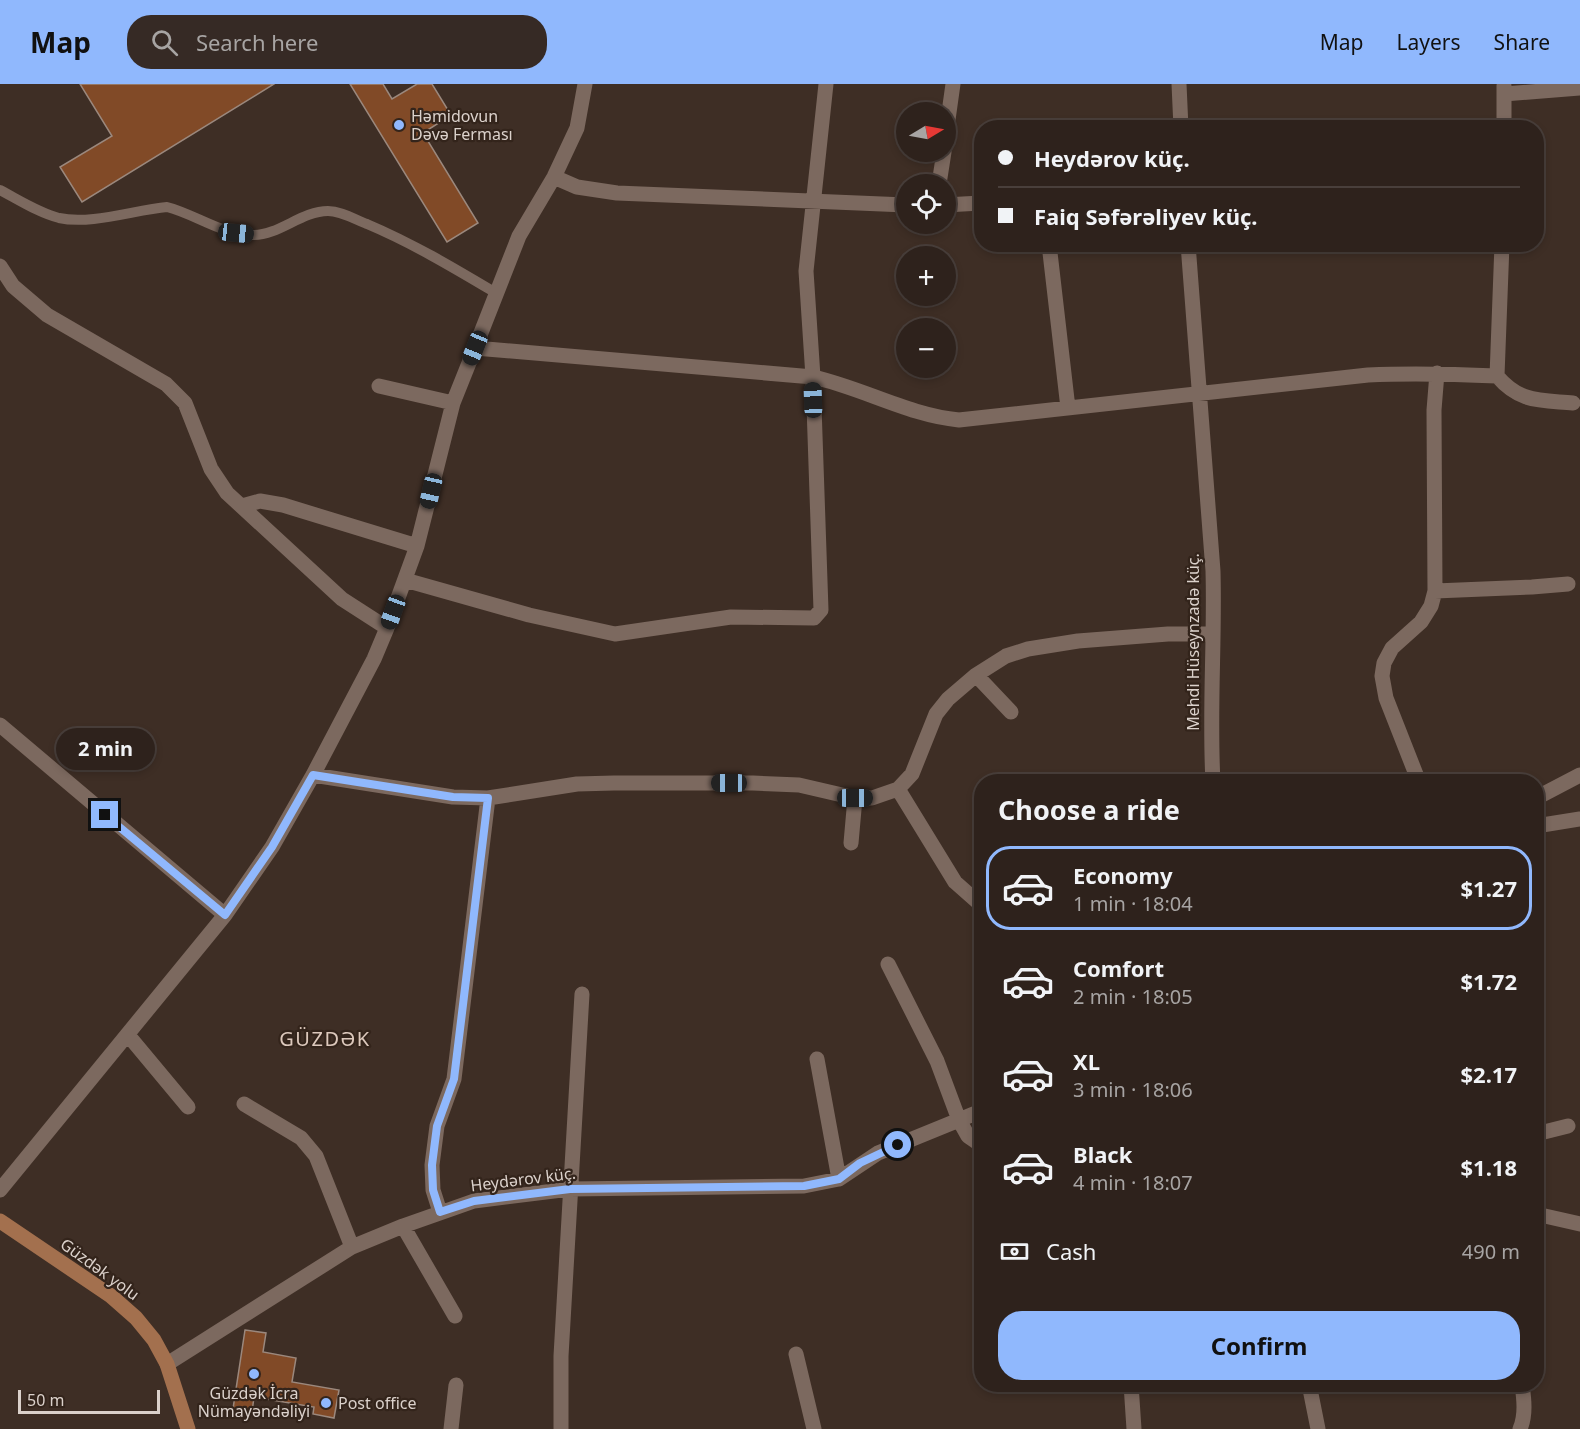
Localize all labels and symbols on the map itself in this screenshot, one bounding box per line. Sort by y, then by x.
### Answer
north arrow [896,102,956,162]
place label: Həmidovun Dəvə Ferması [411,105,513,145]
marker: Həmidovun Dəvə Ferması [392,118,406,132]
car [217,222,255,244]
car [460,328,490,368]
car [803,382,823,418]
car [418,471,444,511]
street label: Mehdi Hüseynzadə küç. [1182,553,1204,731]
car [378,592,408,632]
callout: 2 min [56,728,154,770]
car [711,774,747,792]
car [837,789,873,807]
route end [91,801,118,828]
district label: GÜZDƏK [279,1025,371,1052]
route start [884,1131,911,1158]
street label: Heydərov küç. [469,1162,577,1196]
street label: Güzdək yolu [56,1233,144,1305]
marker: Güzdək İcra Nümayəndəliyi [247,1367,261,1381]
place label: Güzdək İcra Nümayəndəliyi [198,1382,310,1422]
scale bar [18,1387,160,1414]
place label: Post office [338,1392,416,1414]
marker: Post office [319,1396,333,1410]

